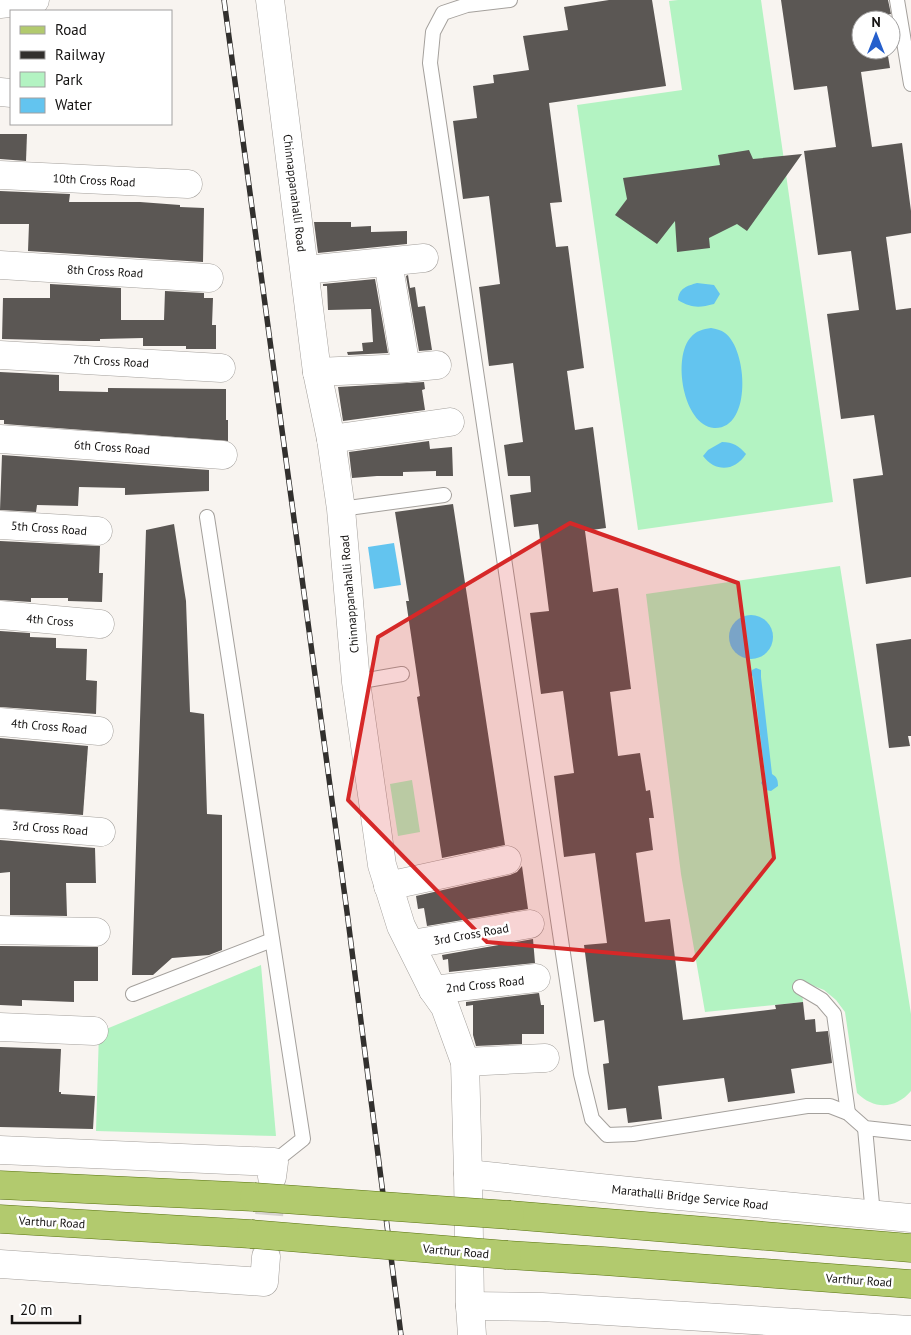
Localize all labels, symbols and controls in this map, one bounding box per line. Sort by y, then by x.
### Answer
legend [10,10,172,125]
north arrow [851,10,901,60]
text: N [871,13,881,31]
text: Road [55,20,87,39]
text: Railway [55,45,105,64]
text: Park [55,70,83,89]
text: Water [55,95,92,114]
street label: Chinnappanahalli Road [280,133,310,253]
street label: 10th Cross Road [52,170,136,190]
street label: 8th Cross Road [67,262,143,280]
street label: 7th Cross Road [73,352,149,370]
street label: 6th Cross Road [73,437,151,457]
street label: 5th Cross Road [10,518,88,538]
street label: Chinnappanahalli Road [336,534,362,654]
street label: 4th Cross [26,610,74,630]
street label: 4th Cross Road [10,715,88,737]
street label: 3rd Cross Road [11,818,89,838]
street label: 3rd Cross Road [432,920,510,948]
street label: 2nd Cross Road [445,972,525,996]
street label: Marathalli Bridge Service Road [611,1181,769,1213]
street label: Varthur Road [17,1213,86,1231]
street label: Varthur Road [421,1241,490,1261]
street label: Varthur Road [824,1270,893,1290]
scale bar [12,1292,80,1324]
text: 20 m [20,1300,53,1319]

